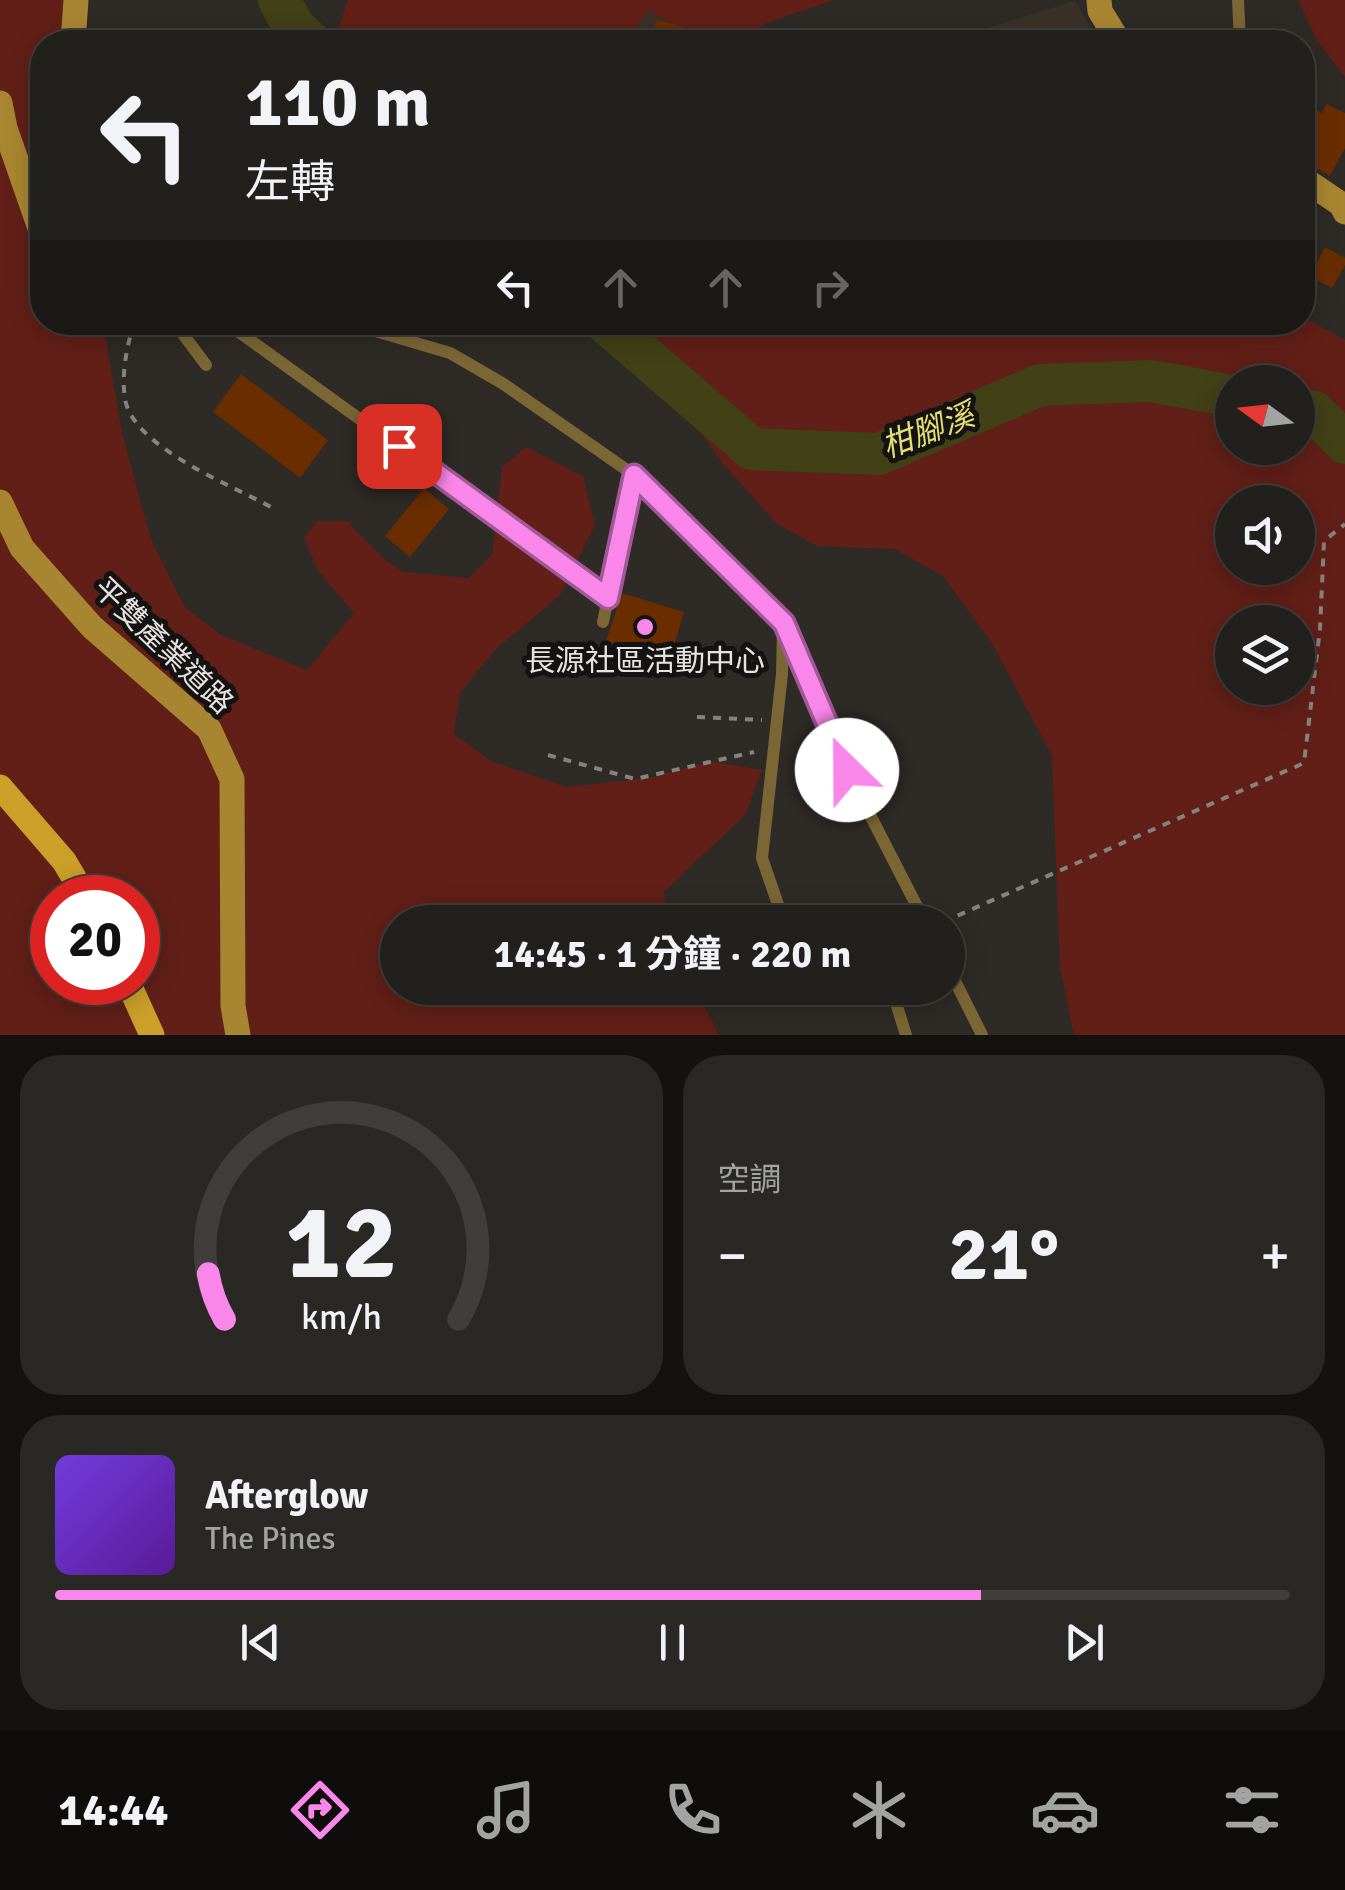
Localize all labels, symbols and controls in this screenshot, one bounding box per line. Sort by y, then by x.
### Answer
text: 110 m [245,59,430,145]
icon: left [80,70,210,200]
text: 左轉 [245,155,335,210]
icon: left [488,260,543,315]
icon: ahead [593,260,648,315]
icon: ahead [698,260,753,315]
icon: right [803,260,858,315]
north arrow [1215,365,1315,465]
map controls [1215,365,1315,705]
water label: 柑腳溪 [876,394,984,466]
pin [357,404,442,489]
icon: arrive [372,419,427,474]
button: sound [1215,485,1315,585]
street label: 平雙產業道路 [85,570,241,722]
button: layers [1215,605,1315,705]
marker: 長源社區活動中心 [634,616,656,638]
place label: 長源社區活動中心 [525,643,765,680]
position arrow [795,718,899,822]
speed limit sign: 20 [30,875,160,1005]
text: 14:45 · 1 分鐘 · 220 m [494,931,851,978]
text: 空調 [718,1160,782,1199]
text: 12 [285,1179,397,1307]
text: 21° [948,1208,1059,1301]
text: − [718,1222,747,1290]
text: + [1260,1222,1290,1290]
text: km/h [301,1295,382,1339]
text: Afterglow [205,1472,368,1519]
text: The Pines [205,1519,336,1558]
icon: previous [233,1615,288,1670]
icon: pause [645,1615,700,1670]
icon: next [1057,1615,1112,1670]
icon: directions [285,1775,355,1845]
icon: music [471,1775,541,1845]
icon: phone [658,1775,728,1845]
icon: climate [844,1775,914,1845]
icon: car [1030,1775,1100,1845]
icon: filters [1217,1775,1287,1845]
text: 14:44 [58,1783,169,1838]

